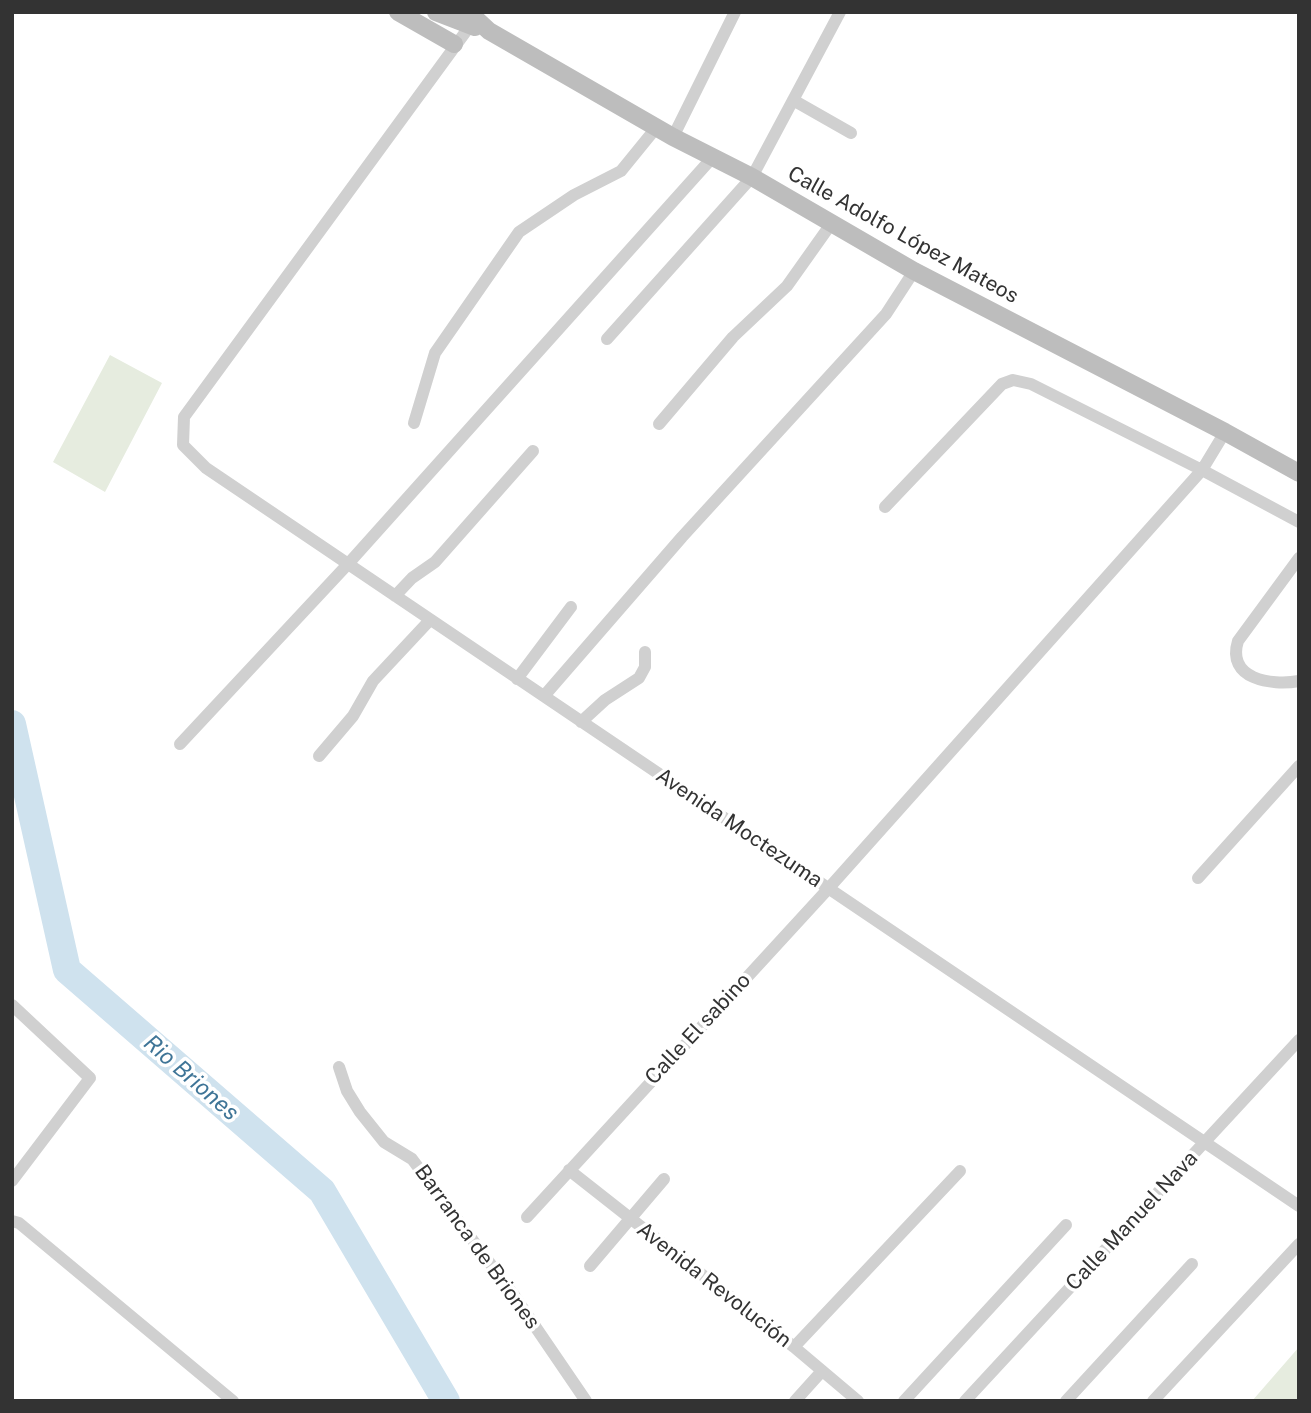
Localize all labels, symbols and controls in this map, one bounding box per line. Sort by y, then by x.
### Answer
street label: Calle Adolfo López Mateos [783,161,1023,309]
street label: Avenida Moctezuma [651,763,827,893]
street label: Calle El sabino [640,968,756,1090]
water label: Rio Briones [138,1029,244,1127]
street label: Calle Manuel Nava [1061,1146,1203,1296]
street label: Barranca de Briones [409,1160,545,1334]
street label: Avenida Revolución [632,1217,796,1353]

